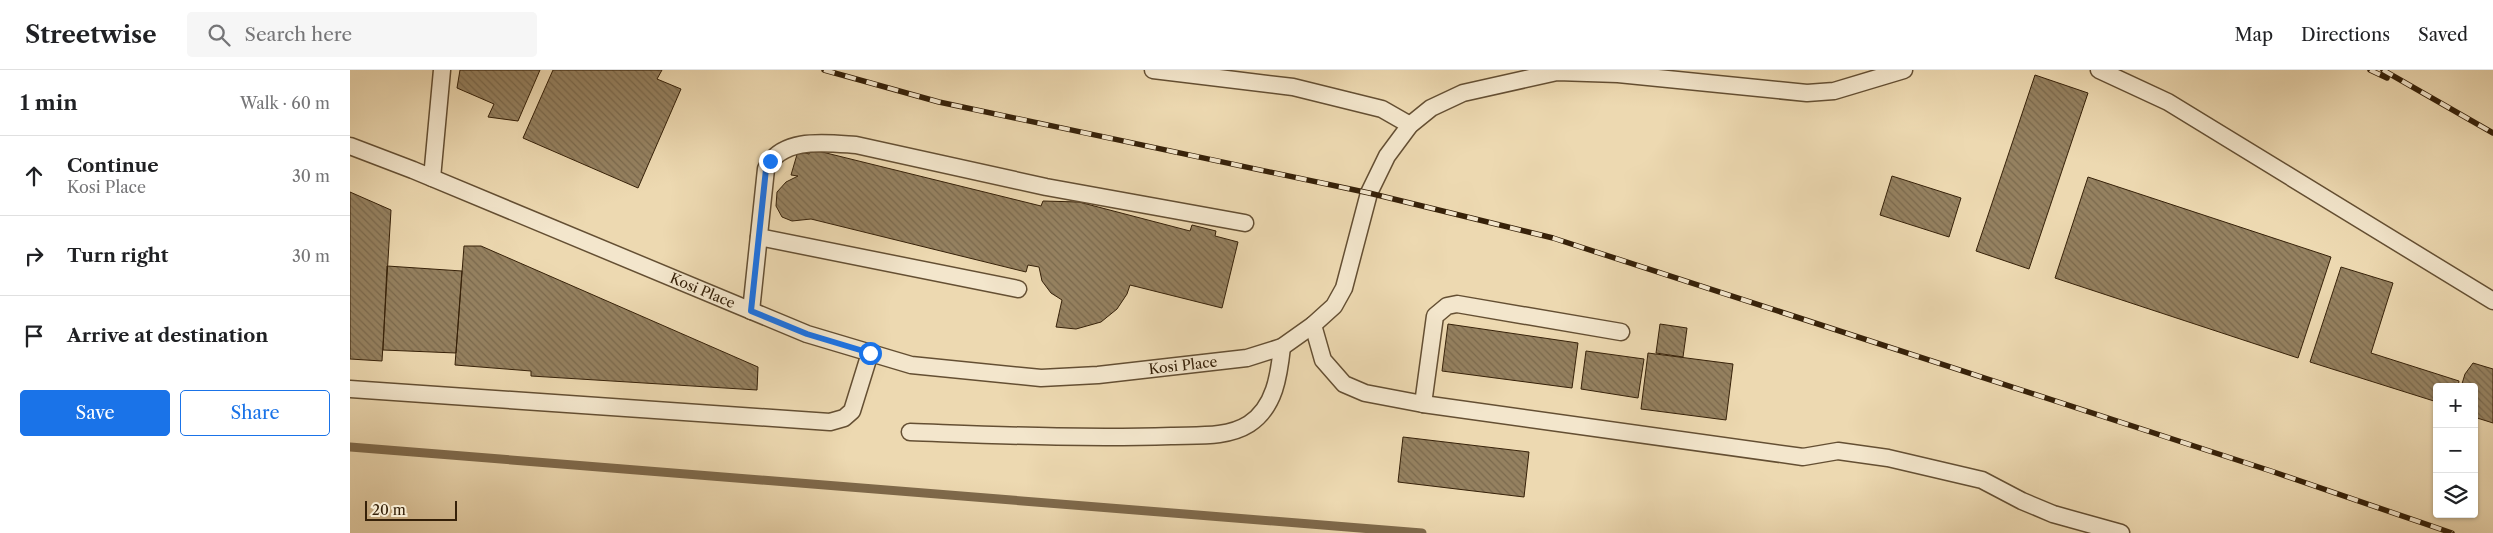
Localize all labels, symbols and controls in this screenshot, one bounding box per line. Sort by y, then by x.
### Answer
search box [187,12,537,57]
text: Streetwise [25,20,157,49]
icon: search [205,21,233,49]
text: Search here [245,23,352,46]
text: Map [2234,24,2273,46]
text: Directions [2301,24,2390,46]
text: Saved [2418,24,2468,46]
text: 1 min [20,90,78,115]
text: Walk · 60 m [240,93,330,113]
route end [759,150,782,173]
text: Continue [67,154,159,177]
icon: ahead [20,162,48,190]
text: 30 m [292,166,330,186]
text: Kosi Place [67,177,146,197]
icon: right [20,242,48,270]
text: Turn right [67,244,168,267]
text: 30 m [292,246,330,266]
street label: Kosi Place [667,269,738,312]
icon: arrive [20,322,48,350]
text: Arrive at destination [67,324,268,347]
route start [859,342,882,365]
street label: Kosi Place [1148,352,1219,378]
map controls [2433,383,2478,518]
button: + [2433,383,2478,428]
button: Save [20,390,170,436]
button: Share [180,390,330,436]
button: − [2433,428,2478,473]
button: layers [2433,473,2478,518]
scale bar [365,498,458,521]
text: 20 m [372,501,406,519]

